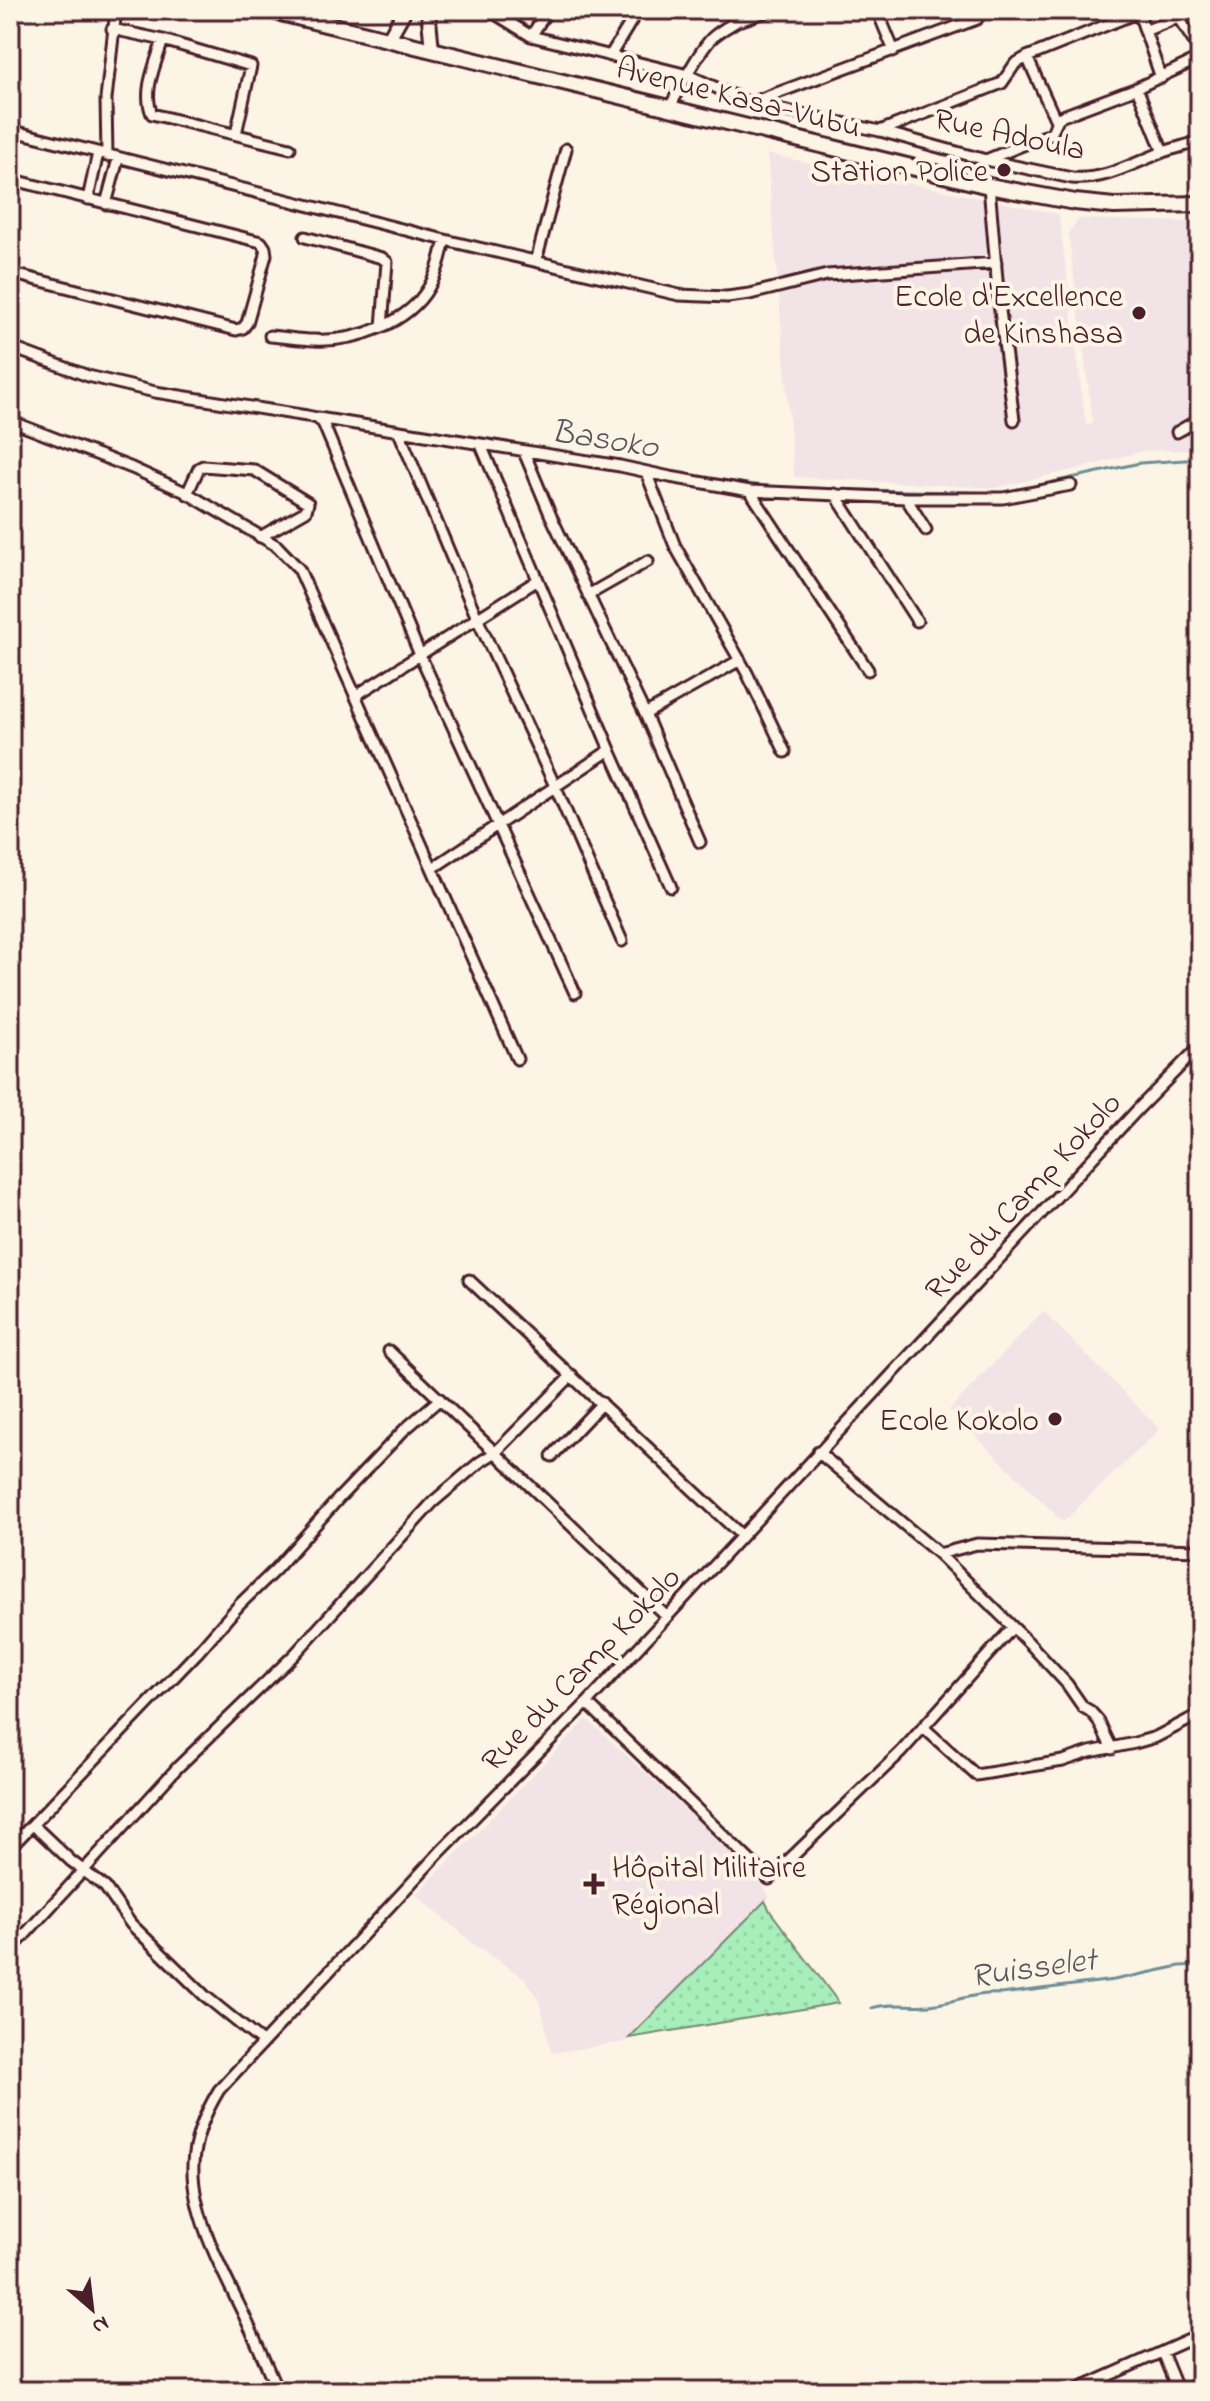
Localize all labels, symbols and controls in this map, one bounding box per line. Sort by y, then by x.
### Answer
street label: Avenue Kasa-Vubu [611,46,865,152]
street label: Rue Adoula [929,97,1089,175]
place label: Station Police [811,150,989,197]
marker: Station Police [995,161,1013,179]
place label: Ecole d'Excellence de Kinshasa [894,275,1124,359]
marker: Ecole d'Excellence de Kinshasa [1130,304,1148,322]
water label: Basoko [547,408,663,474]
street label: Rue du Camp Kokolo [915,1082,1134,1312]
place label: Ecole Kokolo [879,1399,1039,1446]
marker: Ecole Kokolo [1046,1410,1064,1428]
street label: Rue du Camp Kokolo [472,1557,693,1784]
place label: Hôpital Militaire Régional [612,1846,807,1930]
marker: Hôpital Militaire Régional [583,1873,605,1895]
water label: Ruisselet [967,1936,1103,2004]
north arrow [52,2269,132,2349]
text: N [86,2306,114,2342]

